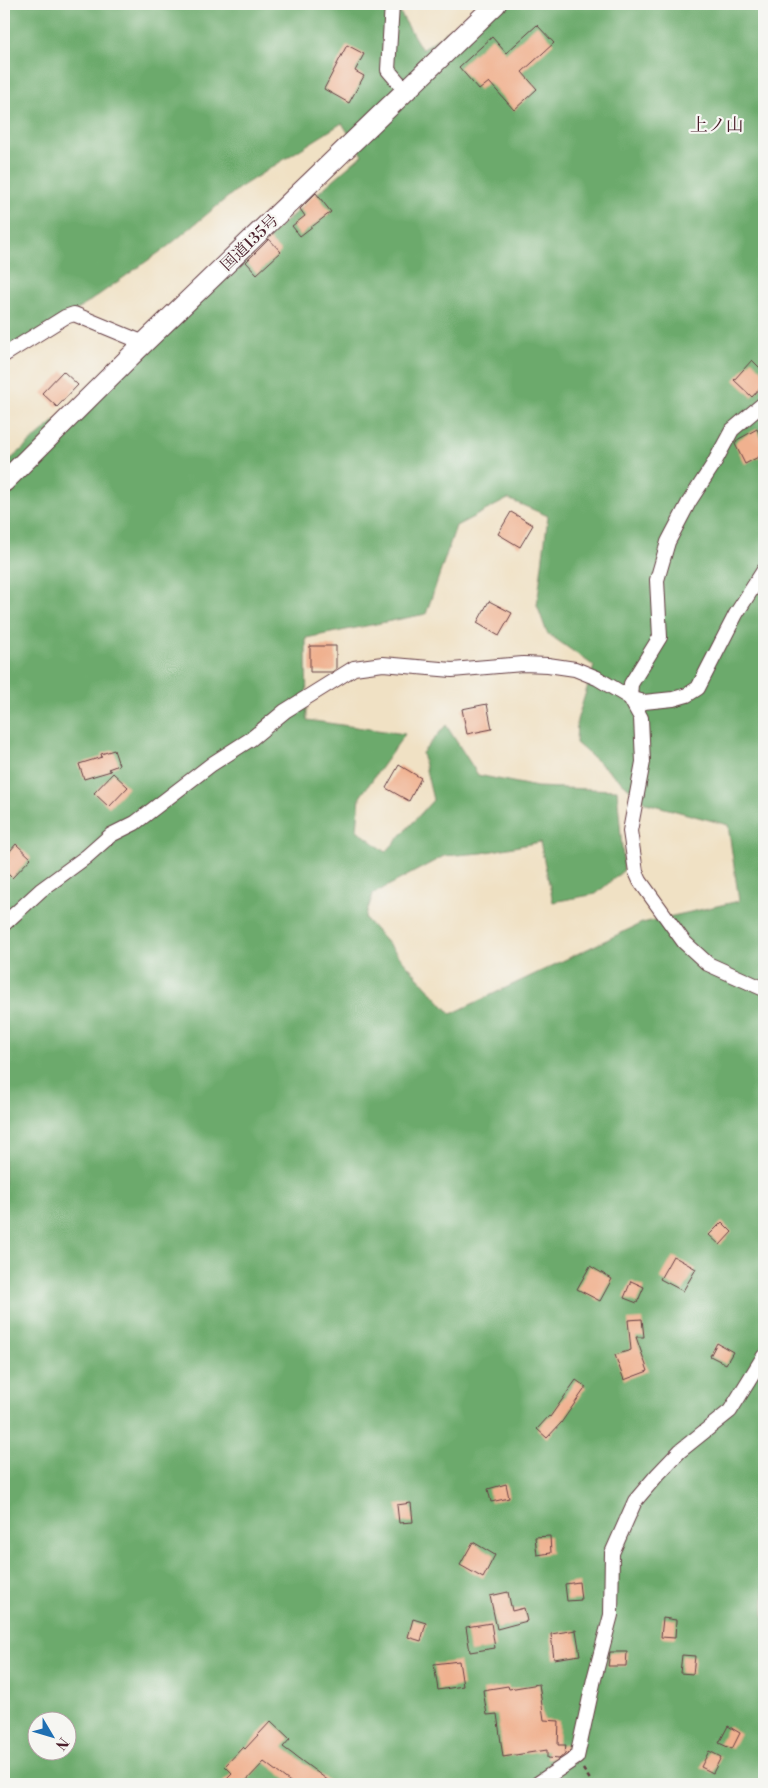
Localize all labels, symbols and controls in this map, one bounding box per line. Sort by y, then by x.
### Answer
district label: 上ノ山 [690,114,744,137]
street label: 国道135号 [217,210,283,275]
north arrow [28,1710,78,1760]
text: N [51,1733,72,1753]

